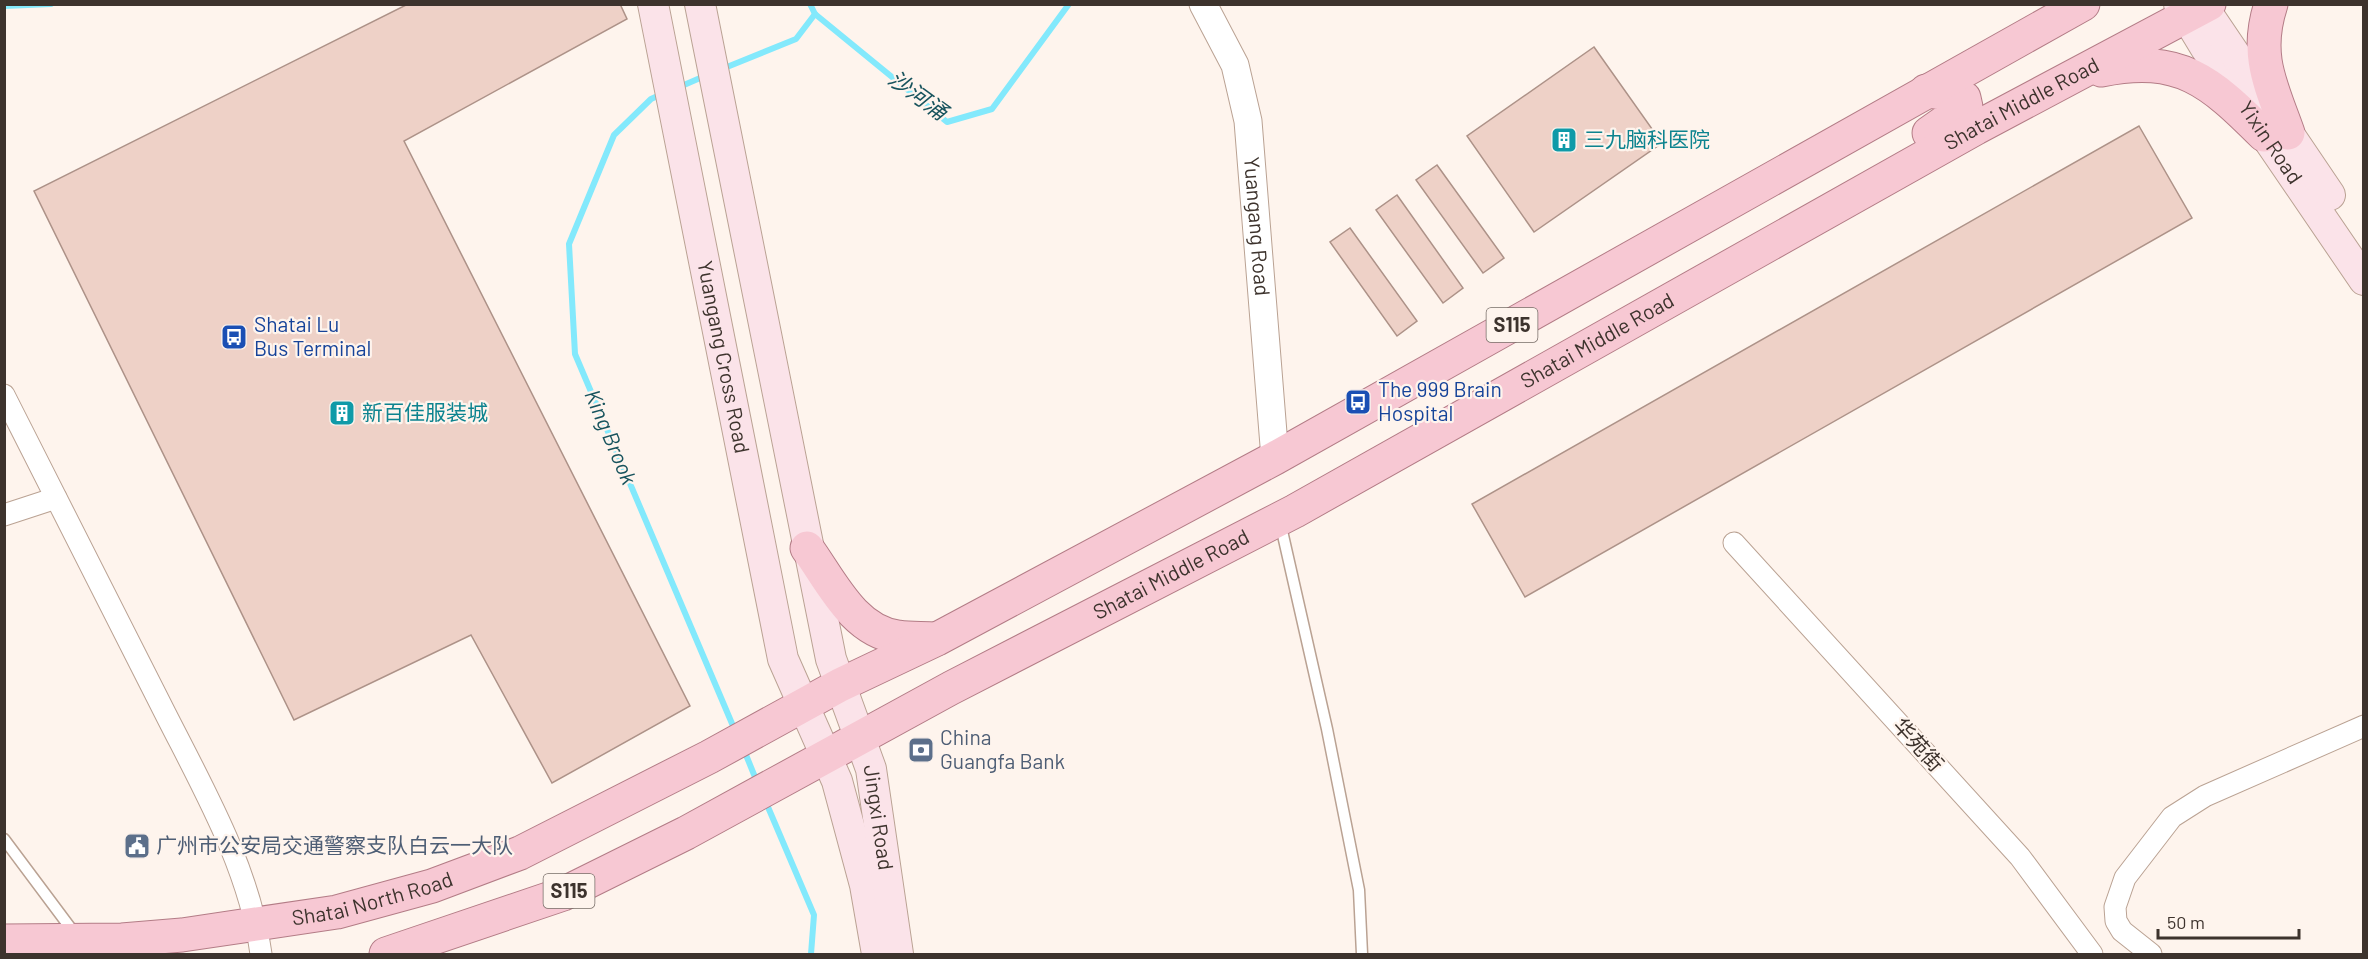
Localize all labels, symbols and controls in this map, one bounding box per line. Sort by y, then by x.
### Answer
street label: Shatai Middle Road [1939,51,2103,155]
water label: 沙河涌 [884,64,955,126]
street label: Yixin Road [2234,96,2308,188]
building icon: 三九脑科医院 [1549,125,1579,155]
place label: 三九脑科医院 [1584,126,1710,151]
street label: Yuangang Road [1240,155,1276,297]
street label: Yuangang Cross Road [693,258,756,455]
street label: Shatai Middle Road [1515,287,1678,393]
road number: S115 [1486,308,1538,342]
place label: Shatai Lu Bus Terminal [254,311,371,360]
bus stop icon: Shatai Lu Bus Terminal [219,322,249,352]
place label: The 999 Brain Hospital [1378,376,1502,425]
water label: King Brook [580,385,644,488]
bus stop icon: The 999 Brain Hospital [1343,387,1373,417]
building icon: 新百佳服装城 [327,398,357,428]
place label: 新百佳服装城 [362,399,488,424]
street label: Shatai Middle Road [1088,523,1253,624]
street label: 华苑街 [1889,712,1949,776]
place label: China Guangfa Bank [940,724,1065,773]
bank icon: China Guangfa Bank [906,735,936,765]
street label: Jingxi Road [860,763,900,872]
public building icon: 广州市公安局交通警察支队白云一大队 [122,831,152,861]
place label: 广州市公安局交通警察支队白云一大队 [156,832,513,857]
street label: Shatai North Road [290,865,456,930]
road number: S115 [544,874,594,908]
scale bar [2158,902,2299,940]
text: 50 m [2167,911,2205,933]

